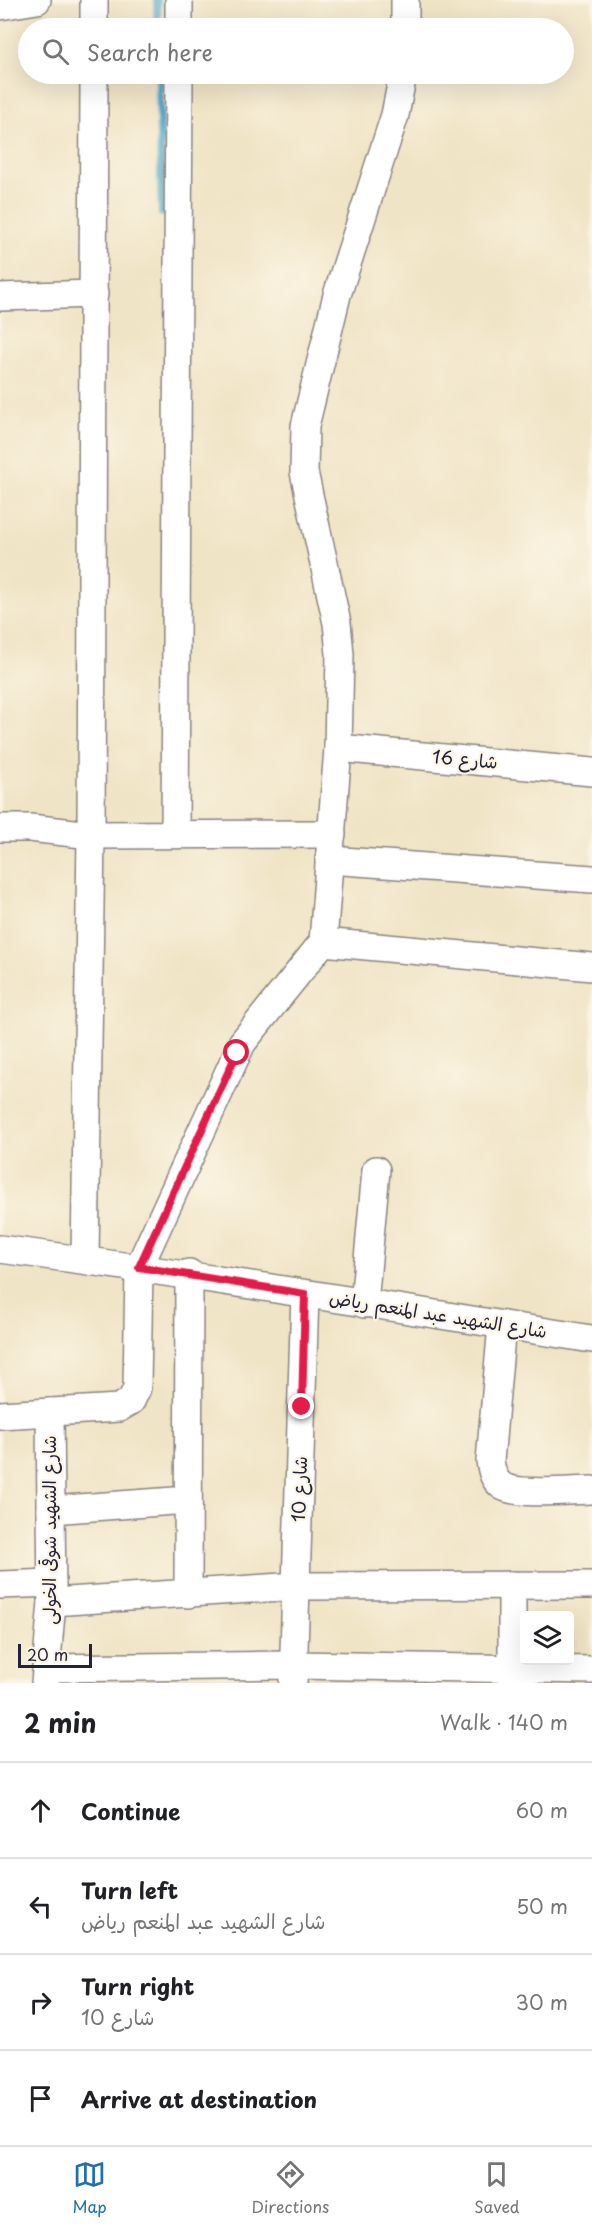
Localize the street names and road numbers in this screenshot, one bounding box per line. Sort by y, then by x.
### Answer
street label: شارع 16 [431,742,499,775]
street label: شارع الشهيد عبد المنعم رياض [327,1283,549,1346]
street label: شارع الشهيد شوقى الخولى [35,1435,62,1625]
street label: شارع 10 [284,1455,313,1522]

